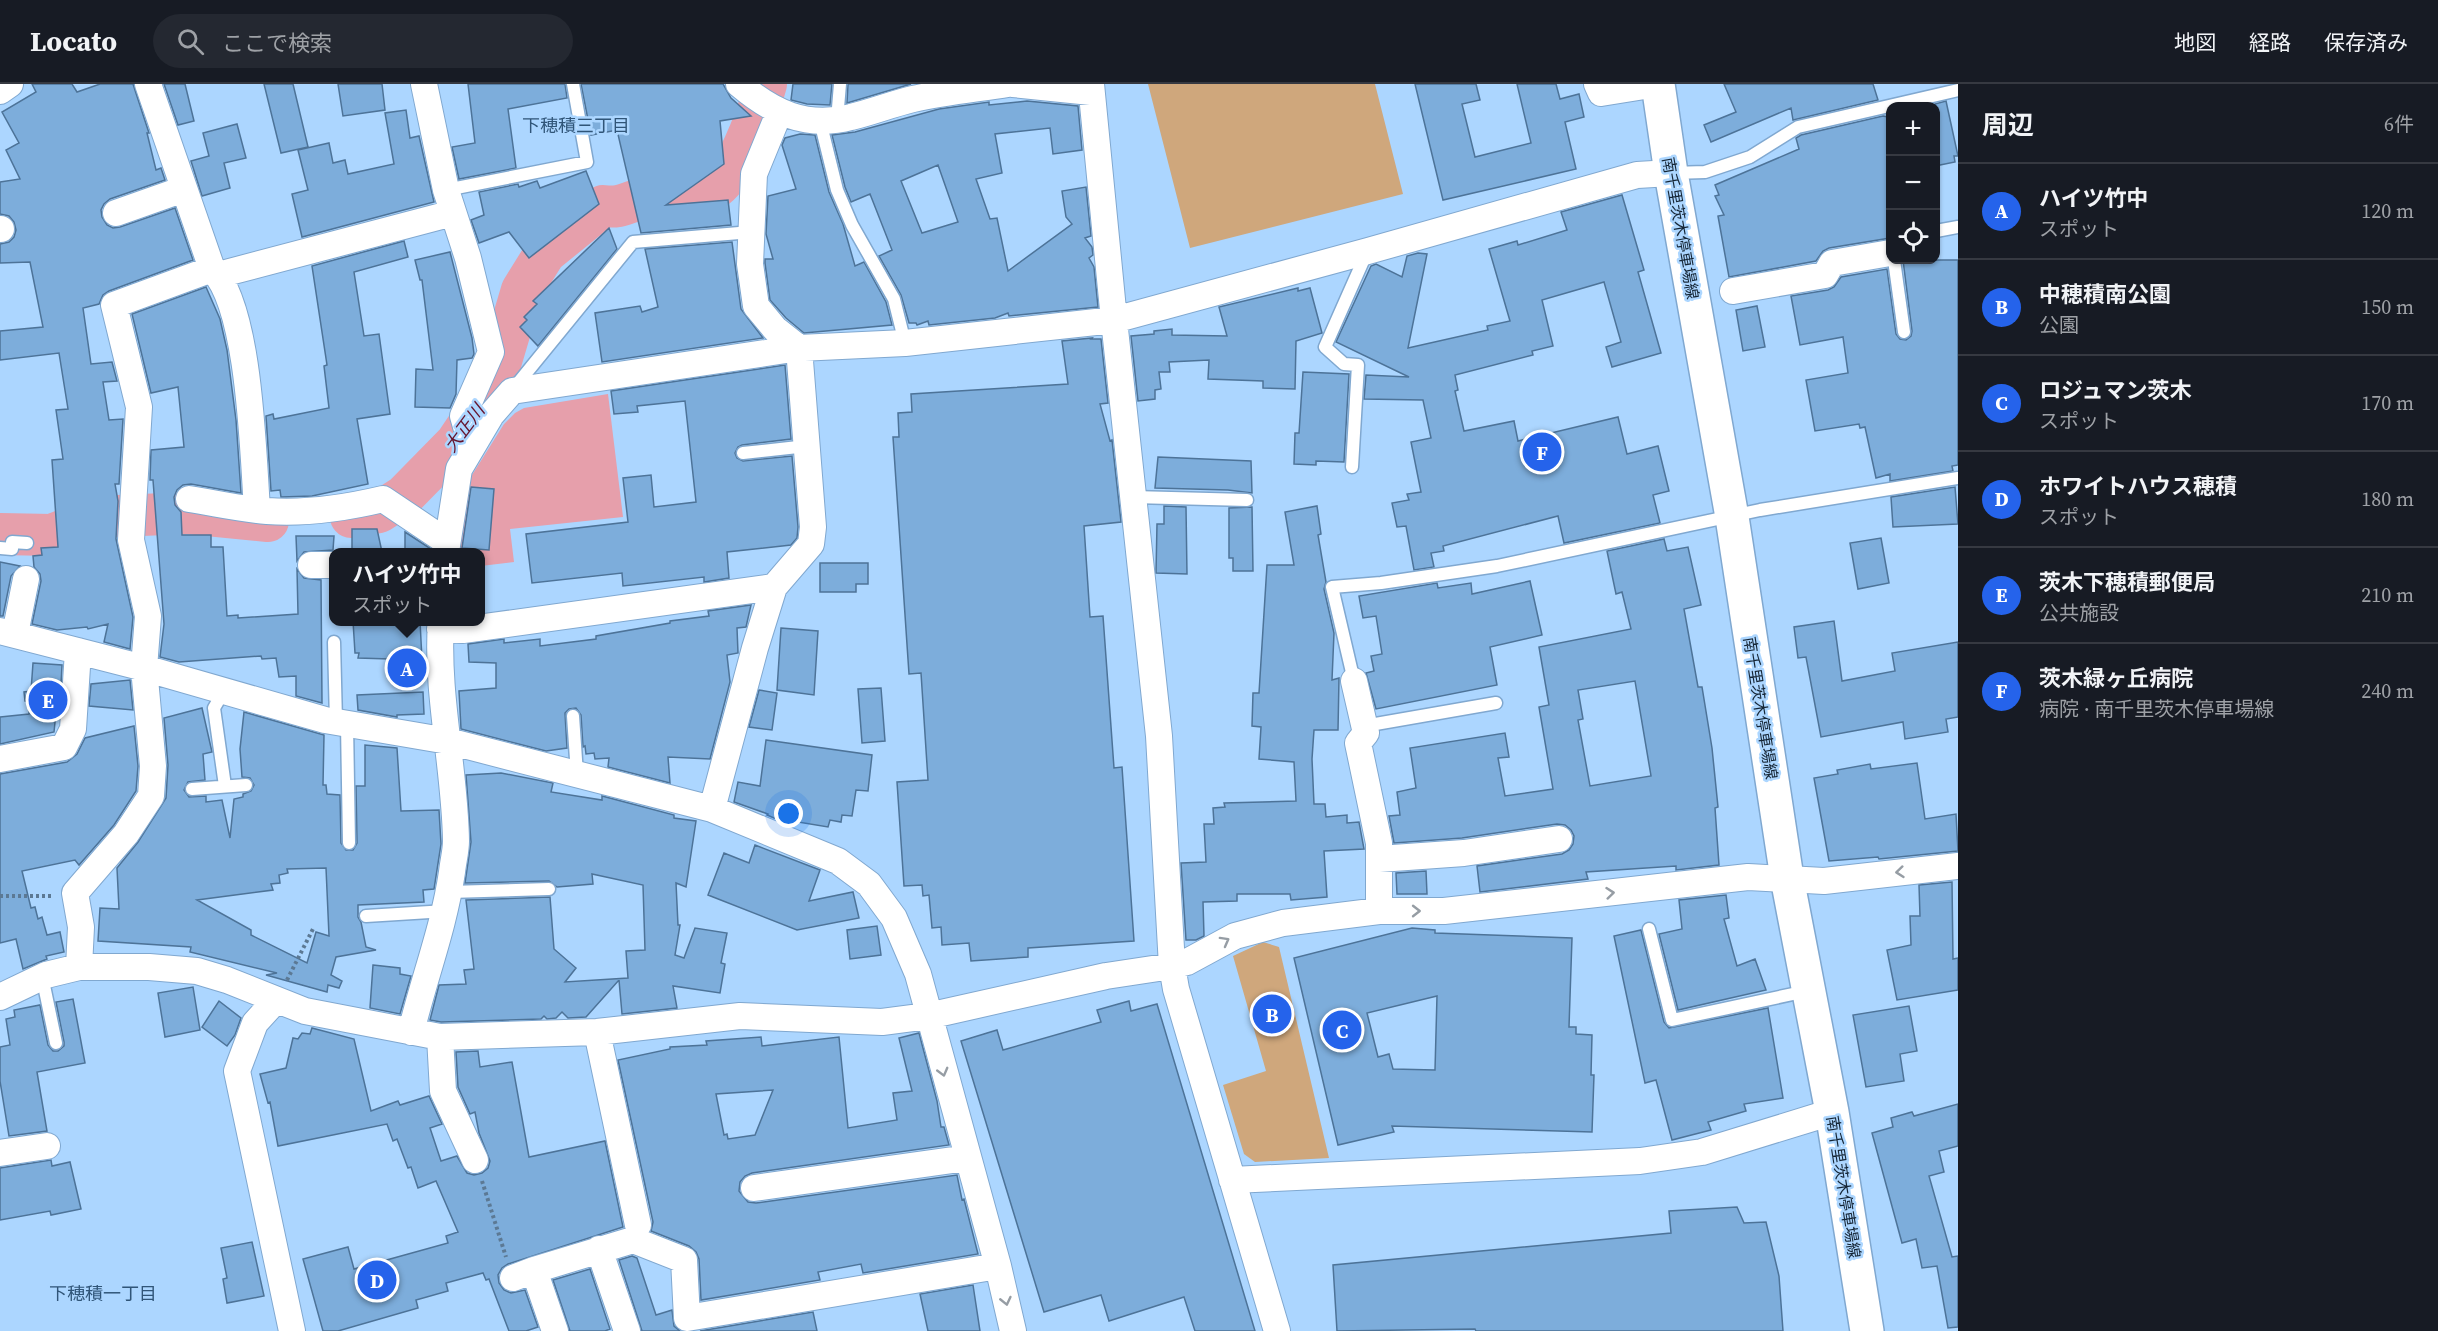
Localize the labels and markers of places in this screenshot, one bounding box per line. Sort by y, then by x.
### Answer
pin: F [1522,430,1562,475]
pin: A [388,646,426,690]
pin: E [28,678,68,722]
pin: B [1252,992,1292,1036]
pin: C [1322,1008,1362,1052]
pin: D [358,1258,397,1302]

